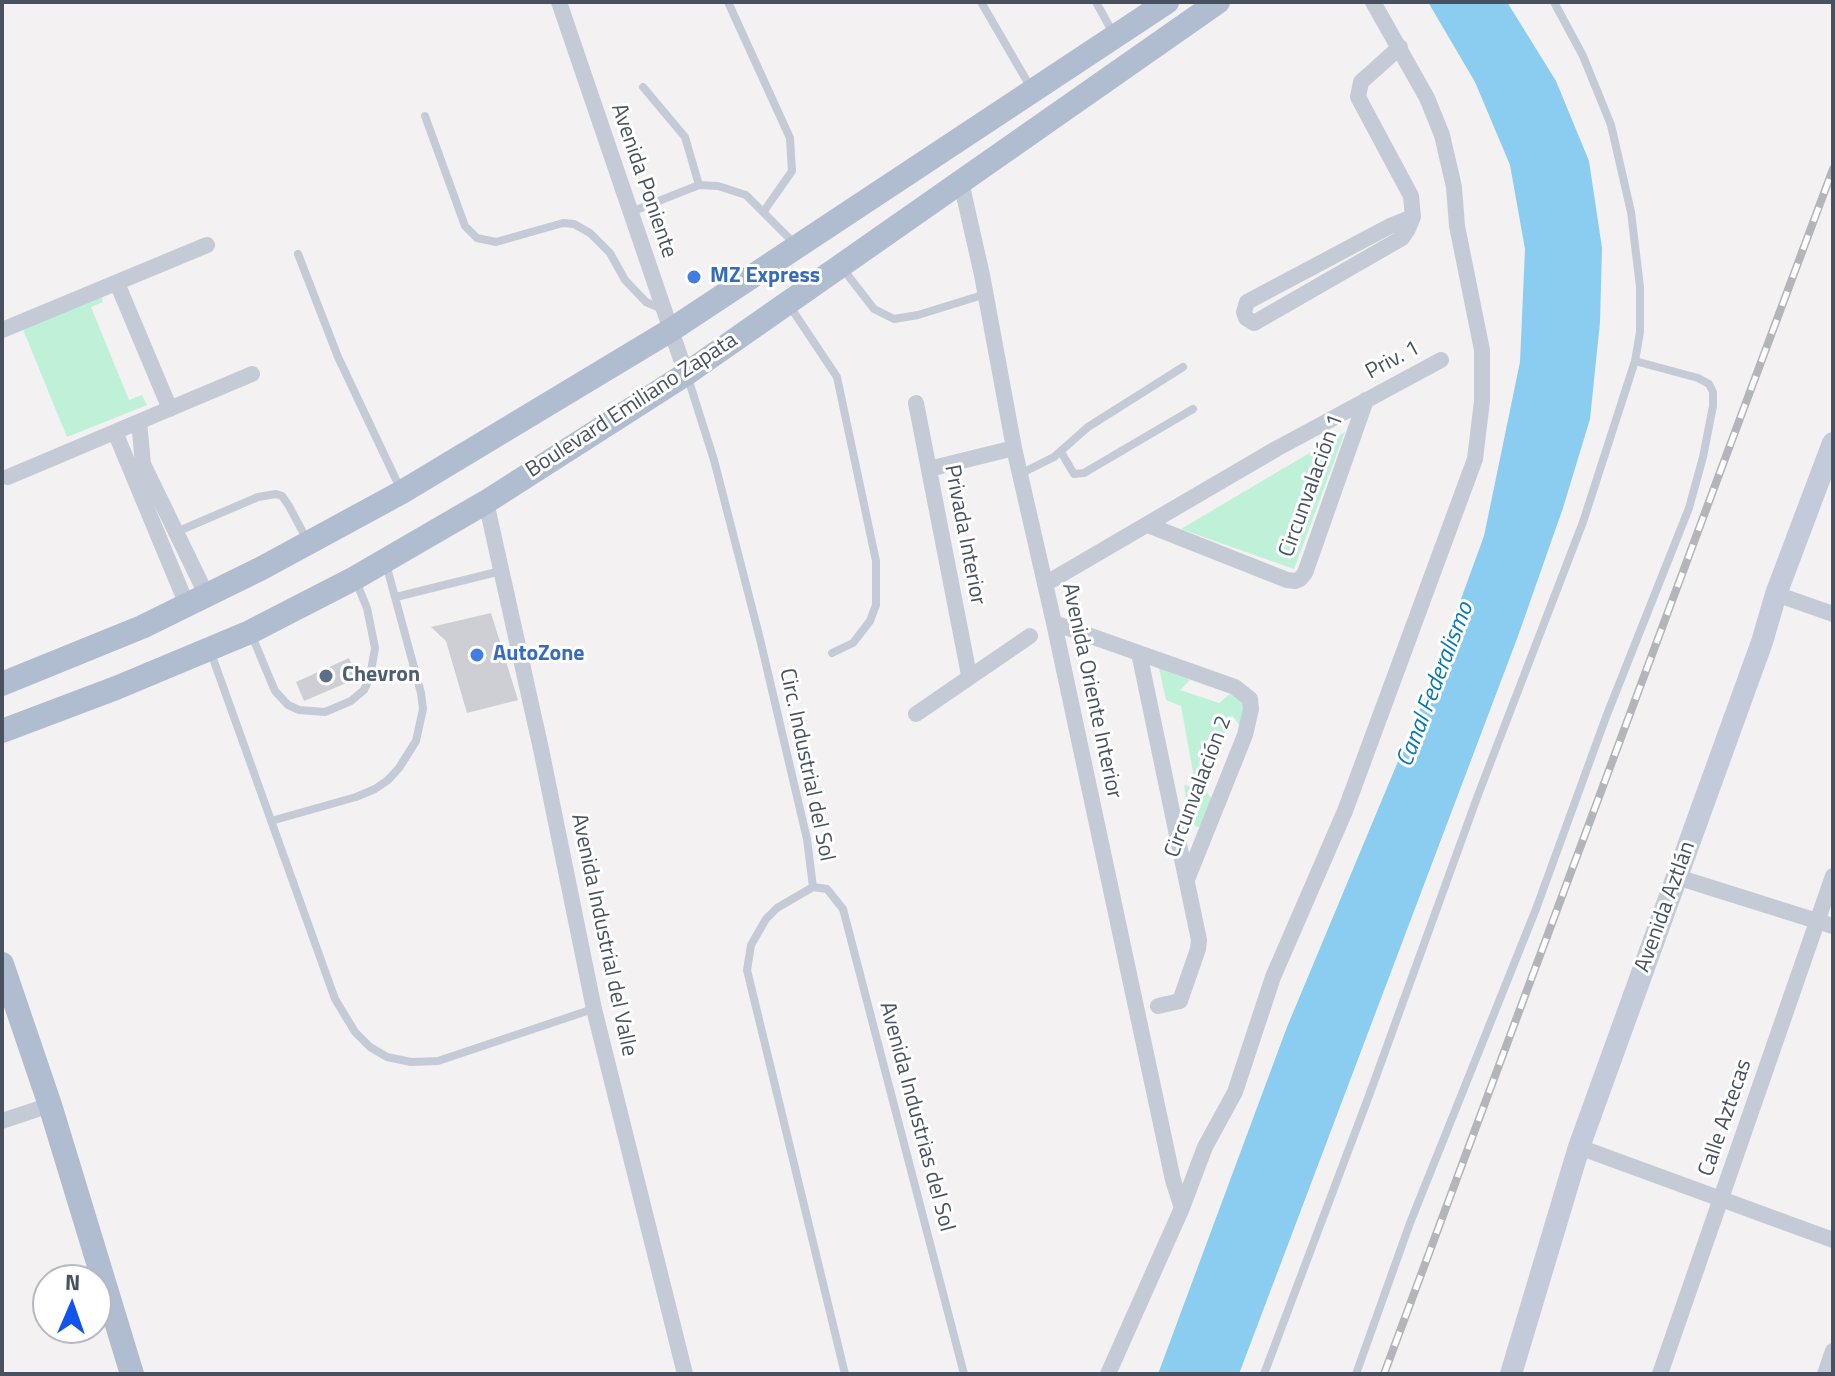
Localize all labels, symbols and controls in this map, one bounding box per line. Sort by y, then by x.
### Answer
street label: Avenida Poniente [604,100,682,262]
place label: MZ Express [710,264,820,290]
marker: MZ Express [685,268,703,286]
street label: Boulevard Emiliano Zapata [521,328,743,484]
street label: Priv. 1 [1362,336,1424,386]
street label: Circunvalación 1 [1274,411,1350,561]
street label: Privada Interior [937,463,991,607]
street label: Avenida Oriente Interior [1055,581,1127,801]
water label: Canal Federalismo [1391,599,1481,771]
place label: AutoZone [493,642,585,668]
marker: AutoZone [468,646,486,664]
place label: Chevron [342,663,420,689]
street label: Circ. Industrial del Sol [773,666,839,864]
marker: Chevron [317,667,335,685]
street label: Circunvalación 2 [1160,712,1238,862]
street label: Avenida Industrial del Valle [564,811,642,1059]
street label: Avenida Aztlán [1630,838,1702,976]
street label: Avenida Industrias del Sol [873,999,959,1235]
street label: Calle Aztecas [1694,1056,1758,1180]
north arrow [32,1264,112,1344]
text: N [65,1265,81,1299]

